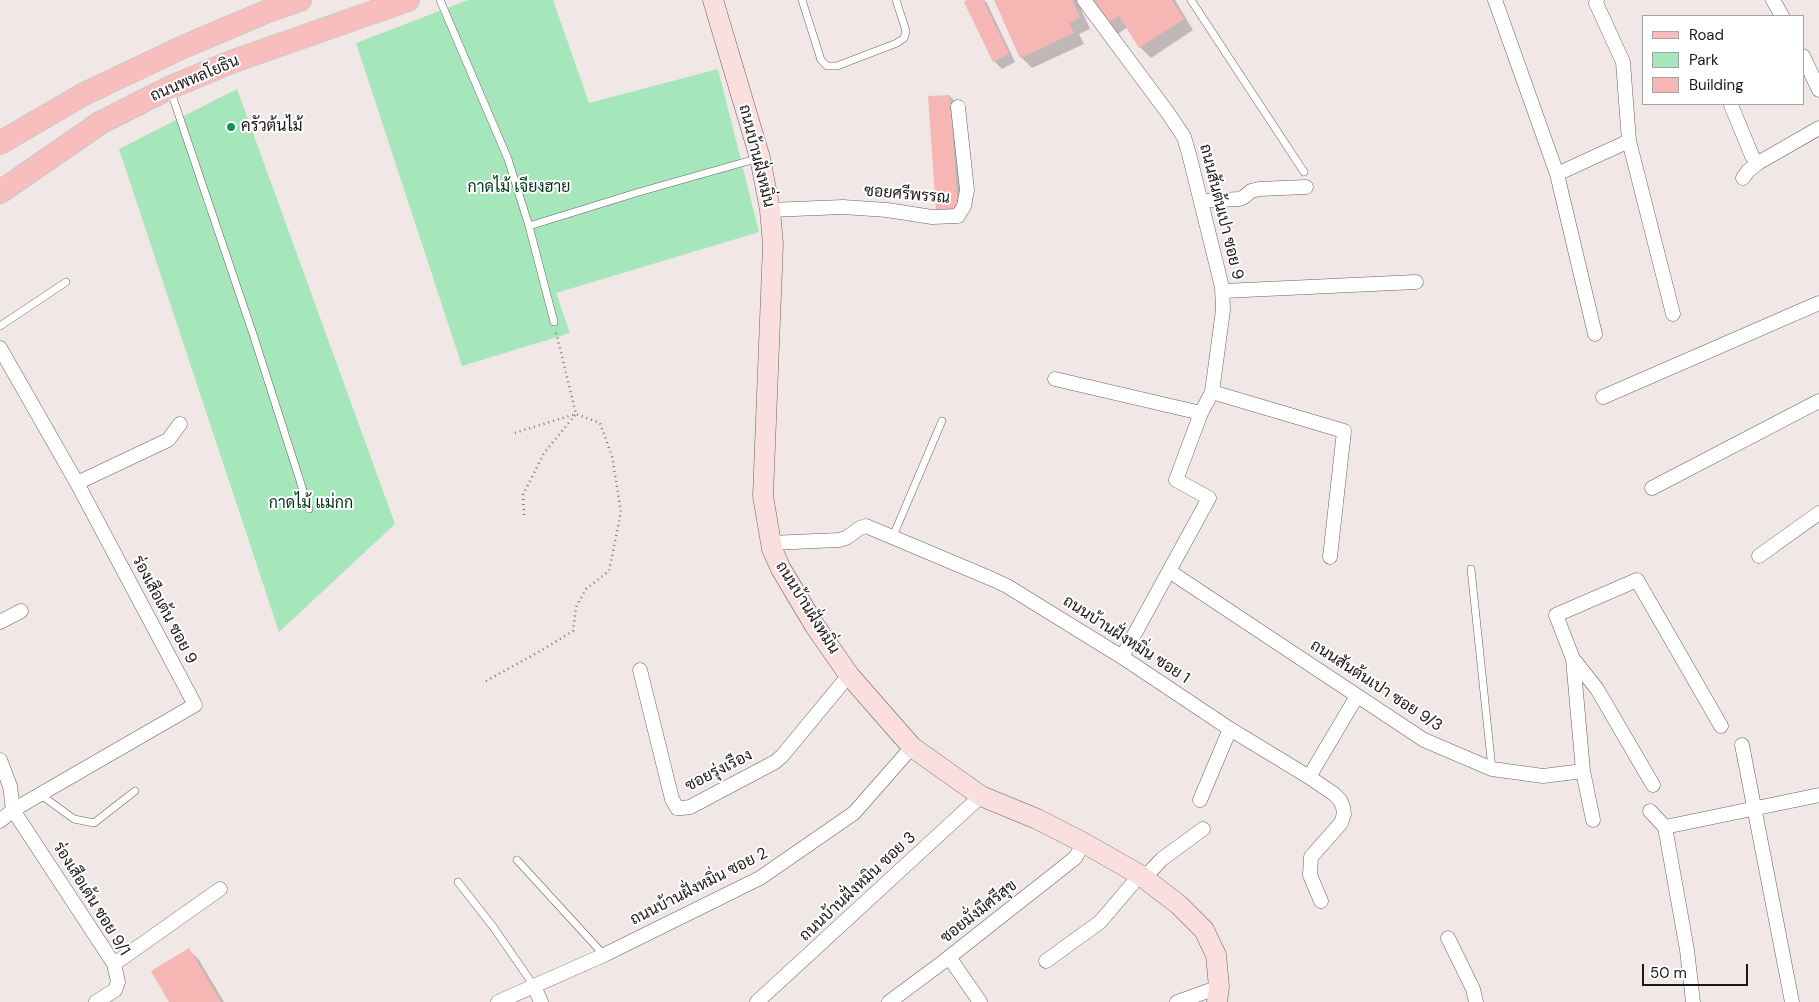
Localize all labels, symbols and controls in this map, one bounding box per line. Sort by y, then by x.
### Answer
legend [1642,15,1804,105]
text: Road [1689,25,1724,45]
text: Park [1689,50,1719,70]
street label: ถนนพหลโยธิน [148,52,242,106]
text: Building [1689,75,1744,95]
street label: ถนนบ้านฝั่งหมิ่น [734,103,778,209]
place label: ครัวต้นไม้ [241,117,303,137]
marker: ครัวต้นไม้ [225,121,237,133]
street label: ถนนสันต้นเปา ซอย 9 [1195,142,1247,282]
park label: กาดไม้ เจียงฮาย [468,178,570,198]
street label: ซอยศรีพรรณ [863,182,951,208]
park label: กาดไม้ แม่กก [269,494,353,514]
street label: ร่องเสือเต้น ซอย 9 [127,553,201,667]
street label: ถนนบ้านฝั่งหมิ่น [771,558,843,658]
street label: ถนนบ้านฝั่งหมิ่น ซอย 1 [1059,592,1193,688]
street label: ถนนสันต้นเปา ซอย 9/3 [1306,636,1446,736]
street label: ซอยรุ่งเรือง [682,746,756,796]
street label: ถนนบ้านฝั่งหมิน ซอย 3 [796,828,920,946]
street label: ร่องเสือเต้น ซอย 9/1 [48,839,134,959]
street label: ถนนบ้านฝั่งหมิ่น ซอย 2 [627,844,771,930]
street label: ซอยมั่งมีศรีสุข [937,876,1021,948]
scale bar [1644,954,1750,986]
text: 50 m [1650,963,1687,983]

